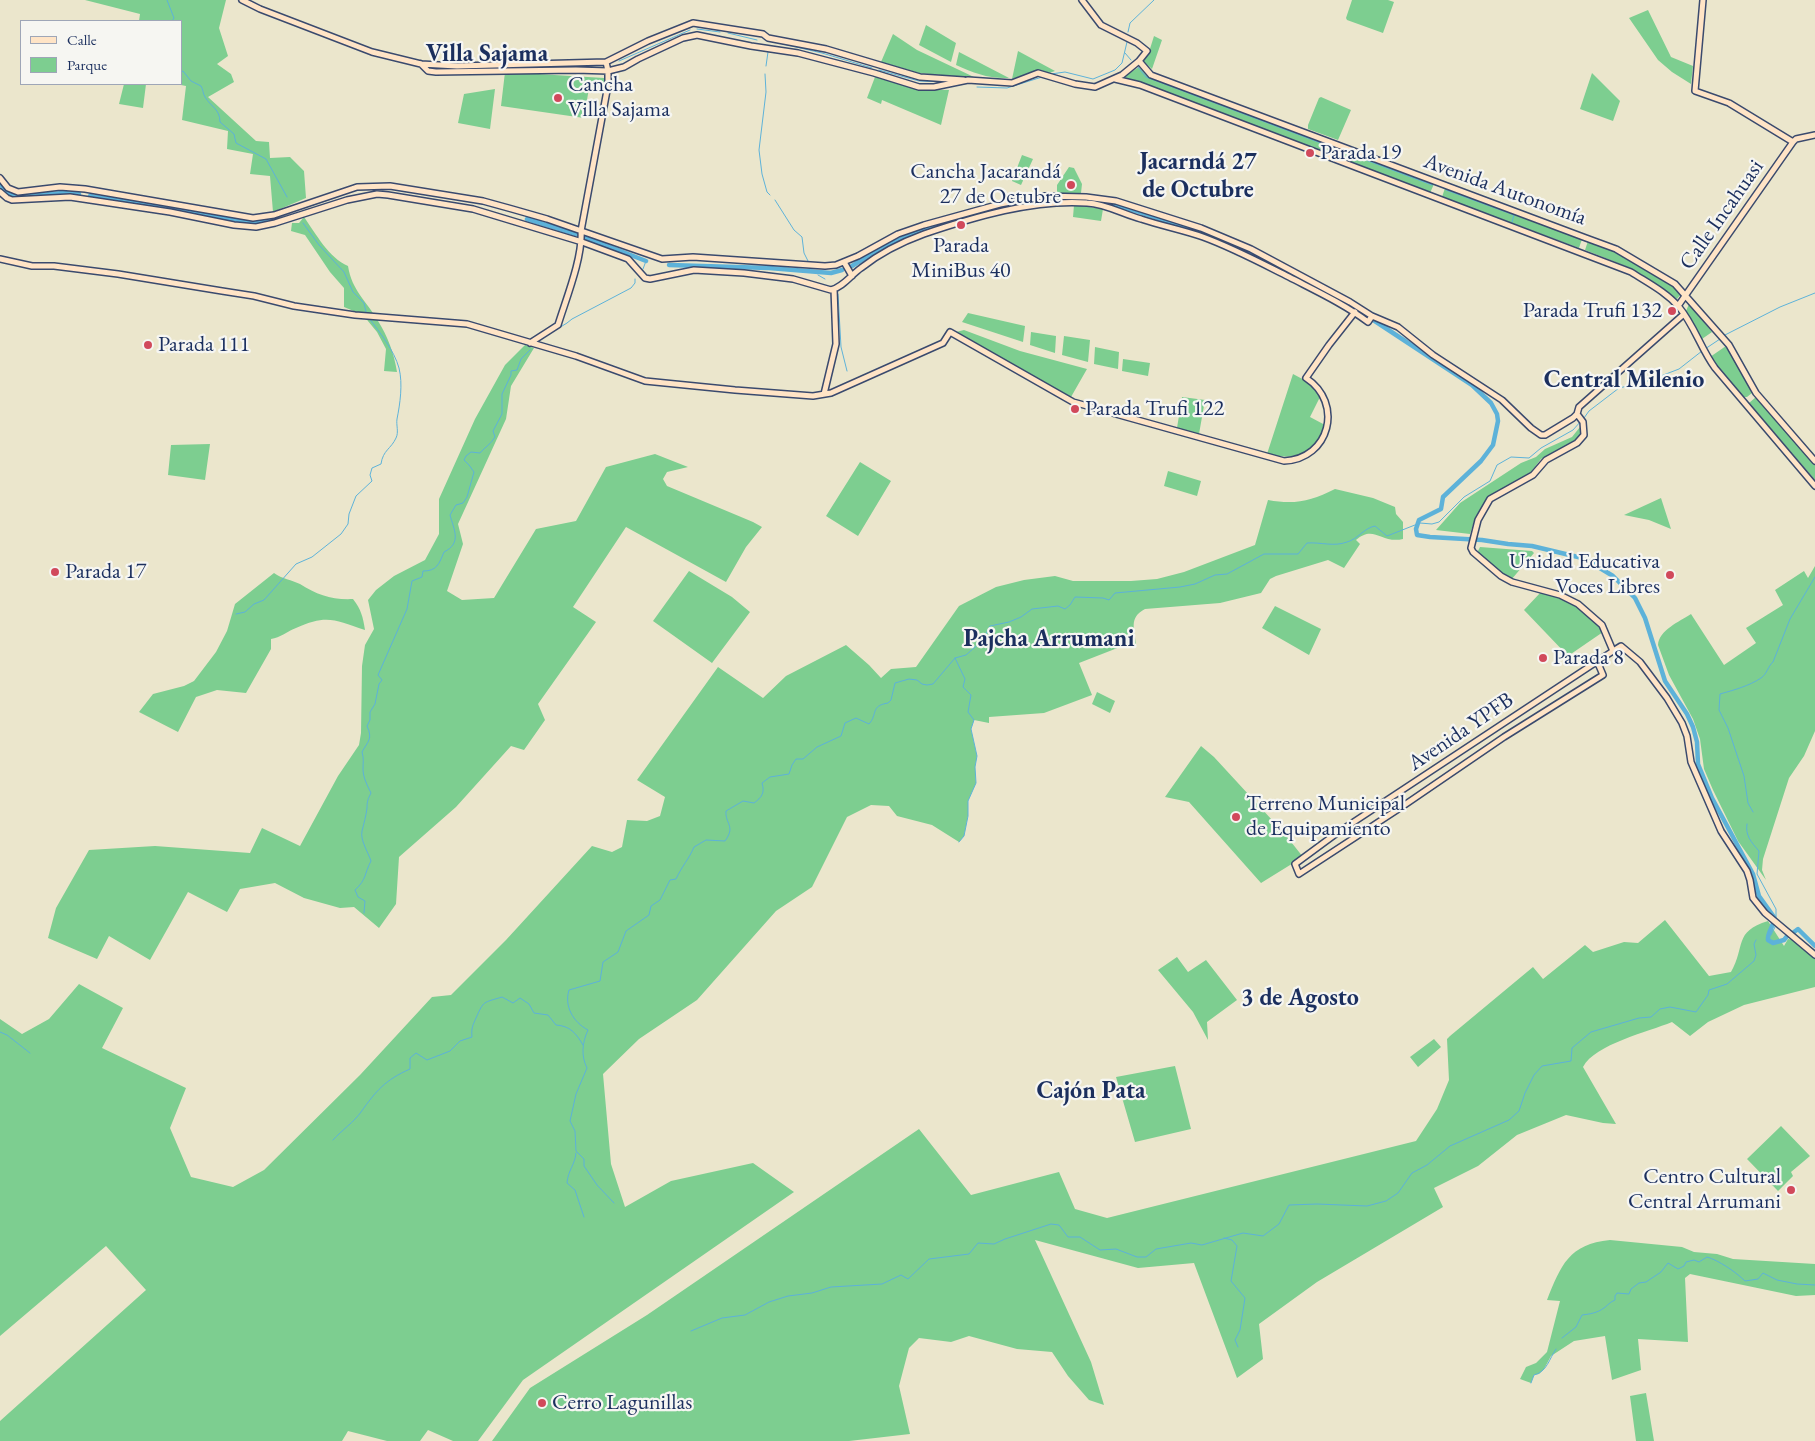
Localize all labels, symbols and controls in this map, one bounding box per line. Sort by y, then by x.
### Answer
legend [20,20,182,85]
text: Calle [67,30,97,49]
district label: Villa Sajama [426,40,548,68]
text: Parque [67,55,107,74]
place label: Cancha Villa Sajama [568,72,670,124]
marker: Cancha Villa Sajama [552,92,564,104]
place label: Parada 19 [1320,140,1401,166]
marker: Parada 19 [1304,147,1316,159]
district label: Jacarndá 27 de Octubre [1139,148,1257,204]
street label: Avenida Autonomía [1420,148,1590,232]
street label: Calle Incahuasi [1674,155,1770,275]
place label: Cancha Jacarandá 27 de Octubre [910,159,1061,210]
marker: Cancha Jacarandá 27 de Octubre [1065,179,1077,191]
marker: Parada MiniBus 40 [955,219,967,231]
place label: Parada MiniBus 40 [911,233,1011,284]
place label: Parada Trufi 132 [1523,298,1662,324]
marker: Parada Trufi 132 [1666,305,1678,317]
place label: Parada 111 [158,332,250,358]
marker: Parada 111 [142,339,154,351]
district label: Central Milenio [1544,366,1704,394]
place label: Parada Trufi 122 [1085,396,1224,422]
marker: Parada Trufi 122 [1069,403,1081,415]
place label: Unidad Educativa Voces Libres [1509,549,1660,600]
place label: Parada 17 [65,559,146,585]
marker: Parada 17 [49,566,61,578]
marker: Unidad Educativa Voces Libres [1664,569,1676,581]
district label: Pajcha Arrumani [963,625,1135,653]
place label: Parada 8 [1553,645,1624,671]
marker: Parada 8 [1537,652,1549,664]
street label: Avenida YPFB [1403,687,1519,777]
place label: Terreno Municipal de Equipamiento [1246,791,1405,842]
marker: Terreno Municipal de Equipamiento [1230,811,1242,823]
district label: 3 de Agosto [1241,984,1359,1012]
district label: Cajón Pata [1037,1077,1145,1105]
place label: Centro Cultural Central Arrumani [1628,1164,1781,1216]
marker: Centro Cultural Central Arrumani [1785,1184,1797,1196]
place label: Cerro Lagunillas [552,1390,692,1416]
marker: Cerro Lagunillas [536,1397,548,1409]

